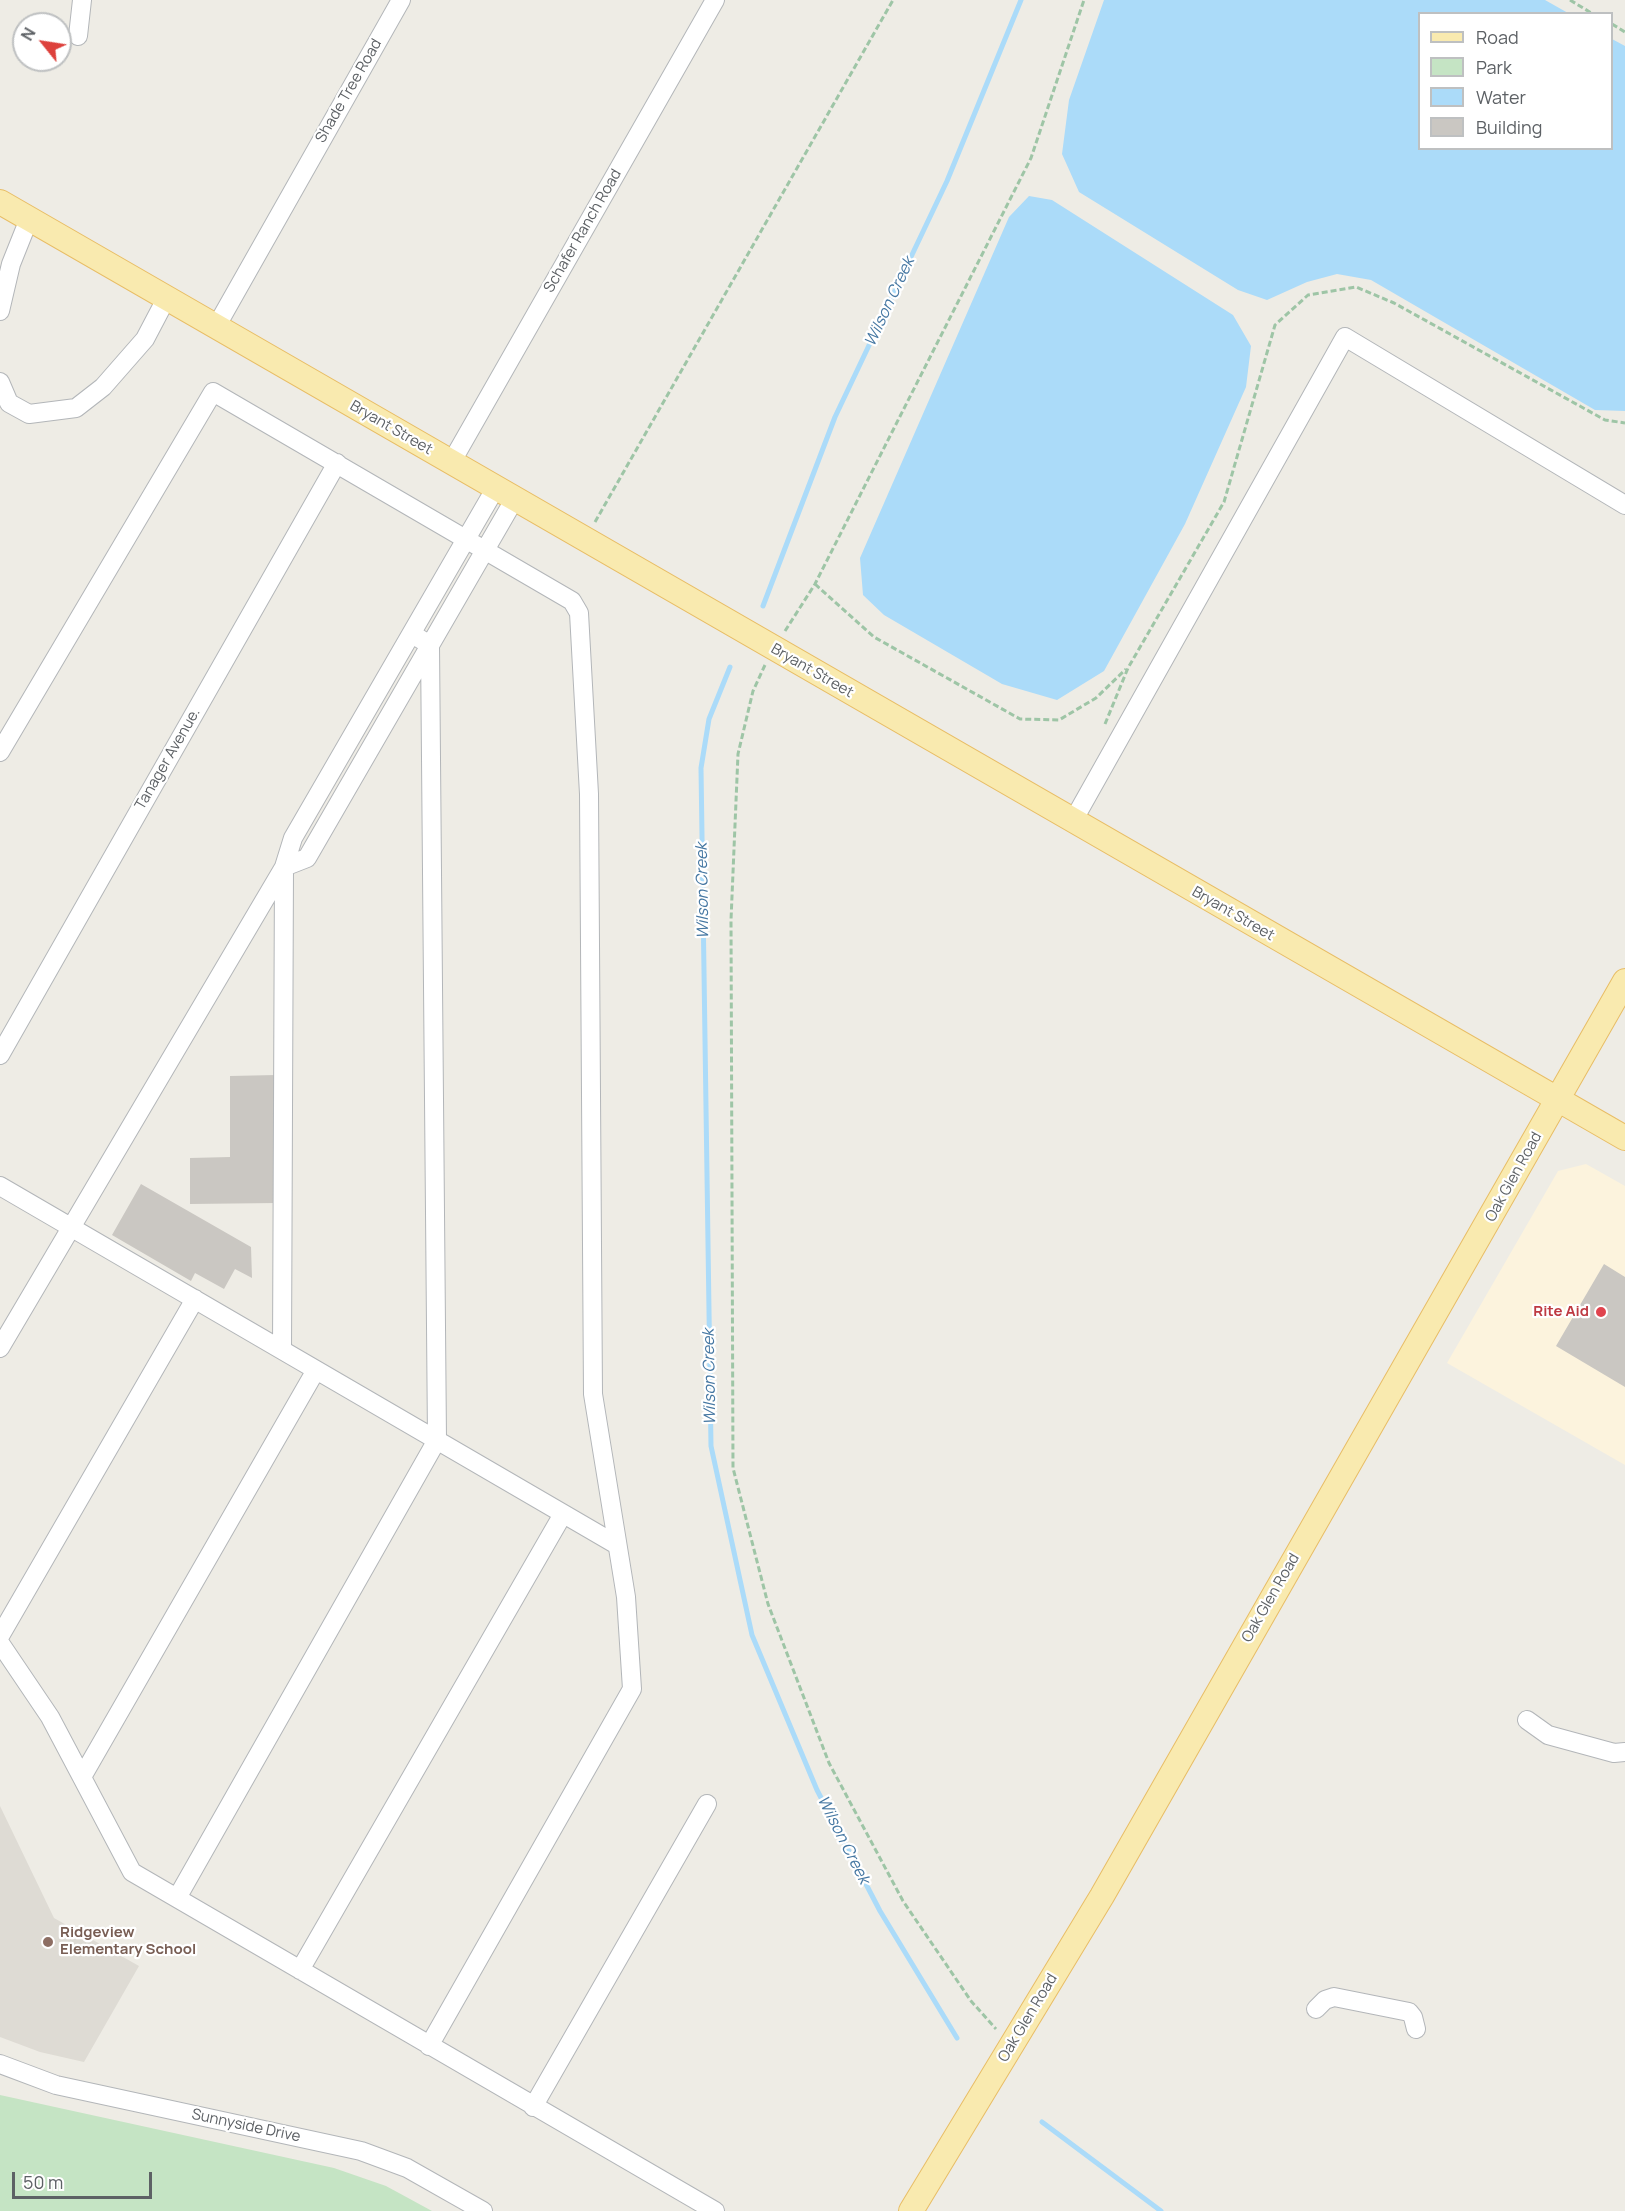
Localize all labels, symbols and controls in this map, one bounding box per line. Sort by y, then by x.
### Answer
north arrow [12,12,72,72]
legend [1418,12,1613,150]
text: N [16,24,41,44]
text: Road [1476,25,1519,49]
street label: Shade Tree Road [312,36,386,146]
text: Park [1476,55,1512,79]
text: Water [1476,85,1526,109]
text: Building [1476,115,1542,139]
street label: Schafer Ranch Road [540,166,626,296]
water label: Wilson Creek [861,254,919,350]
street label: Bryant Street [346,397,436,459]
street label: Bryant Street [767,640,857,702]
street label: Tanager Avenue. [132,705,204,813]
water label: Wilson Creek [693,843,713,939]
street label: Bryant Street [1188,883,1278,945]
street label: Oak Glen Road [1482,1129,1546,1225]
place label: Rite Aid [1533,1303,1589,1321]
marker: Rite Aid [1594,1305,1608,1319]
water label: Wilson Creek [700,1329,720,1425]
street label: Oak Glen Road [1238,1550,1304,1646]
water label: Wilson Creek [813,1793,873,1887]
place label: Ridgeview Elementary School [60,1924,196,1959]
marker: Ridgeview Elementary School [41,1935,55,1949]
street label: Oak Glen Road [995,1971,1061,2065]
street label: Sunnyside Drive [190,2106,302,2146]
scale bar [15,2160,154,2198]
text: 50 m [23,2170,63,2194]

